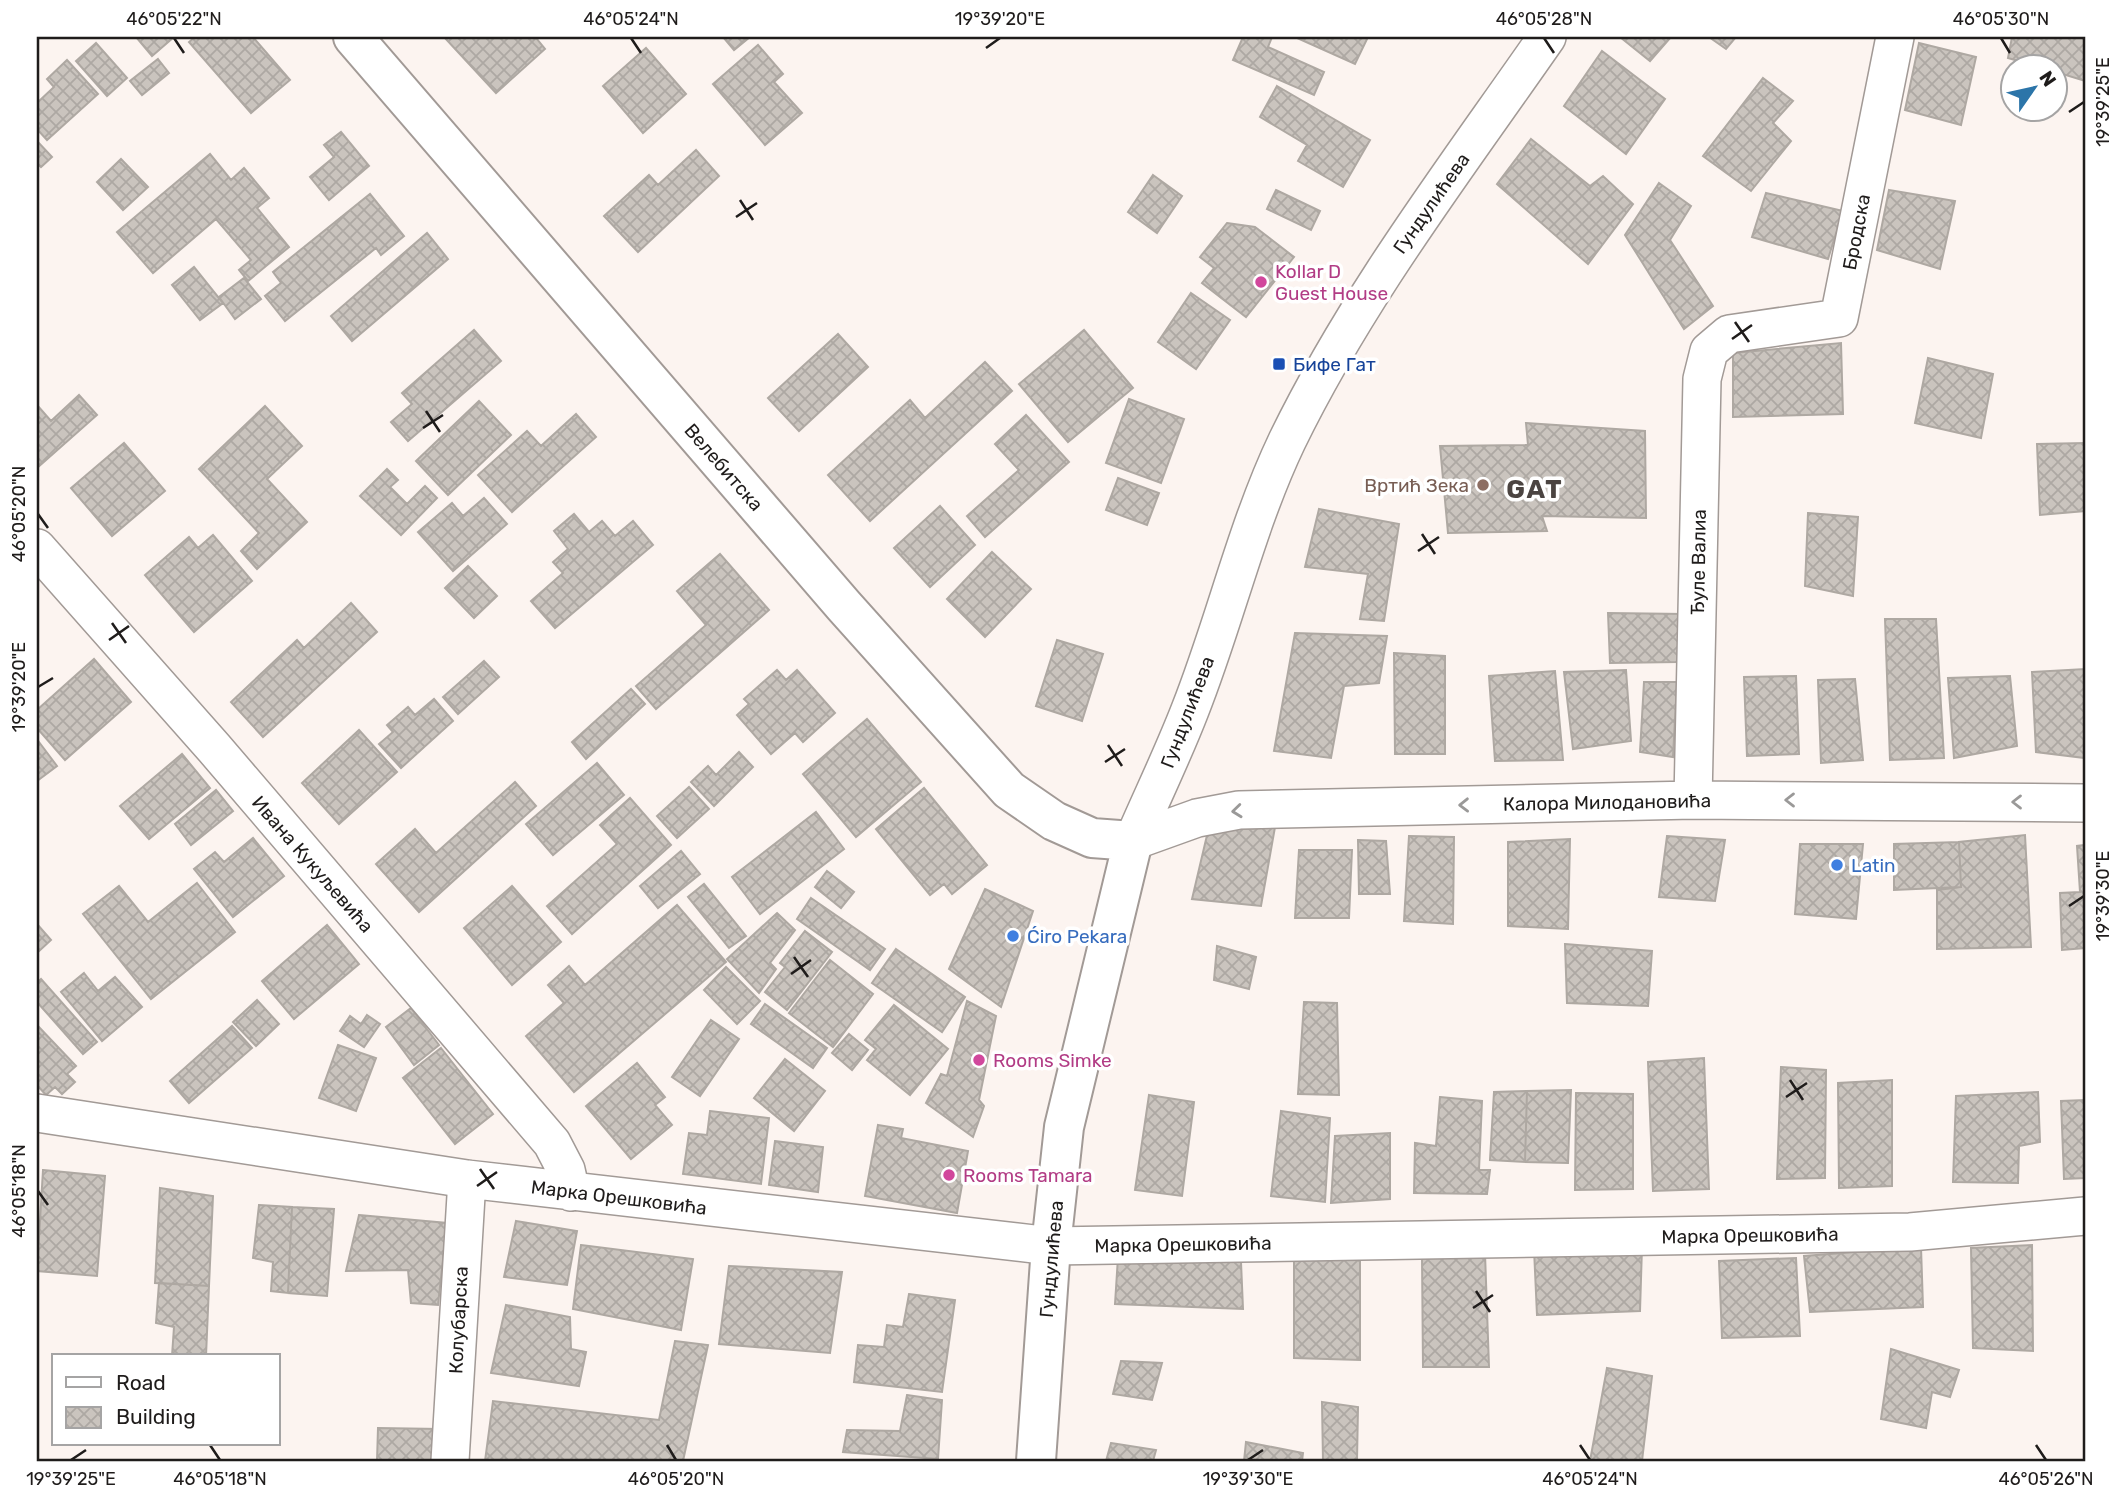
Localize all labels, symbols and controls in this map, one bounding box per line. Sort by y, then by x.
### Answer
text: 46°05'22"N [126,8,222,30]
text: 46°05'24"N [583,8,679,30]
text: 19°39'20"E [955,8,1045,30]
text: 46°05'28"N [1496,8,1592,30]
text: 46°05'30"N [1953,8,2049,30]
north arrow [2000,52,2070,122]
text: 19°39'25"E [2092,57,2114,147]
text: N [2034,67,2061,91]
street label: Гундулићева [1388,148,1475,258]
street label: Бродска [1838,192,1875,272]
place label: Kollar D Guest House [1275,260,1388,305]
marker: Kollar D Guest House [1253,274,1269,290]
place label: Бифе Гат [1293,353,1376,376]
marker: Бифе Гат [1271,356,1287,372]
street label: Велебитска [679,419,768,516]
text: 46°05'20"N [8,466,30,562]
place label: Вртић Зека [1364,474,1469,497]
district label: GAT [1506,474,1564,505]
marker: Вртић Зека [1475,477,1491,493]
street label: Ђуле Валиа [1686,509,1711,615]
text: 19°39'20"E [8,642,30,732]
street label: Гундулићева [1156,653,1219,771]
street label: Калора Милодановића [1503,789,1711,816]
street label: Ивана Кукуљевића [247,791,378,937]
one-way arrow [1784,792,1794,808]
one-way arrow [2011,794,2022,810]
one-way arrow [1458,797,1469,813]
one-way arrow [1231,804,1243,819]
text: 19°39'30"E [2092,851,2114,941]
place label: Latin [1851,854,1896,877]
marker: Latin [1829,857,1845,873]
place label: Ćiro Pekara [1027,925,1127,948]
marker: Ćiro Pekara [1005,928,1021,944]
place label: Rooms Simke [993,1049,1112,1072]
marker: Rooms Simke [971,1052,987,1068]
text: 46°05'18"N [8,1144,30,1238]
place label: Rooms Tamara [963,1164,1093,1187]
marker: Rooms Tamara [941,1167,957,1183]
street label: Марка Орешковића [530,1175,708,1220]
street label: Гундулићева [1035,1199,1068,1319]
street label: Марка Орешковића [1661,1222,1839,1249]
street label: Марка Орешковића [1094,1231,1272,1258]
street label: Колубарска [444,1266,473,1374]
legend [52,1354,280,1446]
text: Road [116,1370,166,1395]
text: Building [116,1404,196,1429]
text: 19°39'25"E [26,1468,116,1490]
text: 46°05'18"N [173,1468,267,1490]
text: 46°05'20"N [628,1468,724,1490]
text: 19°39'30"E [1203,1468,1293,1490]
text: 46°05'24"N [1542,1468,1638,1490]
text: 46°05'26"N [1998,1468,2094,1490]

